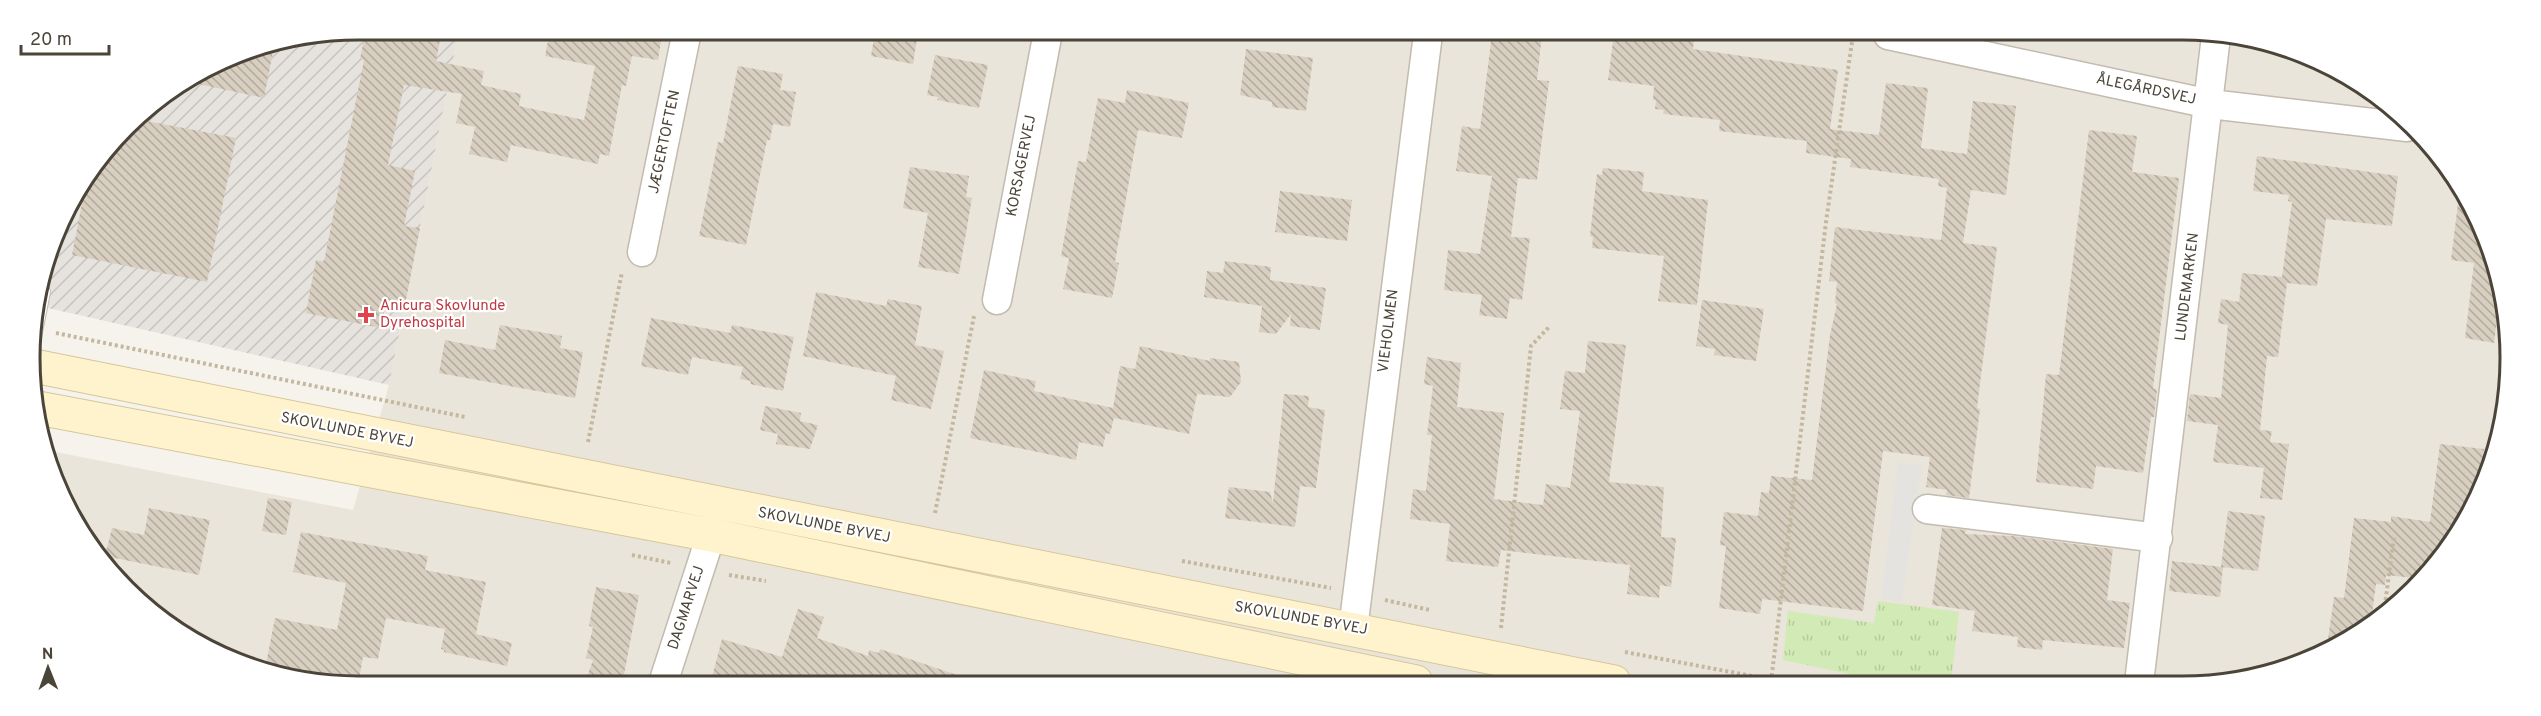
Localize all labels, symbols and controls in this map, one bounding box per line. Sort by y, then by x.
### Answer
scale bar [21,18,110,56]
text: 20 m [30,29,72,52]
street label: ÅLEGÅRDSVEJ [2094,70,2198,110]
street label: JÆGERTOFTEN [645,89,685,195]
street label: KORSAGERVEJ [1003,114,1041,218]
street label: LUNDEMARKEN [2172,232,2204,342]
street label: VIEHOLMEN [1374,288,1404,374]
place label: Anicura Skovlunde Dyrehospital [380,297,505,333]
marker: Anicura Skovlunde Dyrehospital [357,306,375,324]
street label: SKOVLUNDE BYVEJ [279,409,415,453]
street label: SKOVLUNDE BYVEJ [756,504,892,548]
street label: DAGMARVEJ [665,564,709,652]
street label: SKOVLUNDE BYVEJ [1233,598,1369,640]
north arrow [18,638,78,698]
text: N [42,645,54,665]

